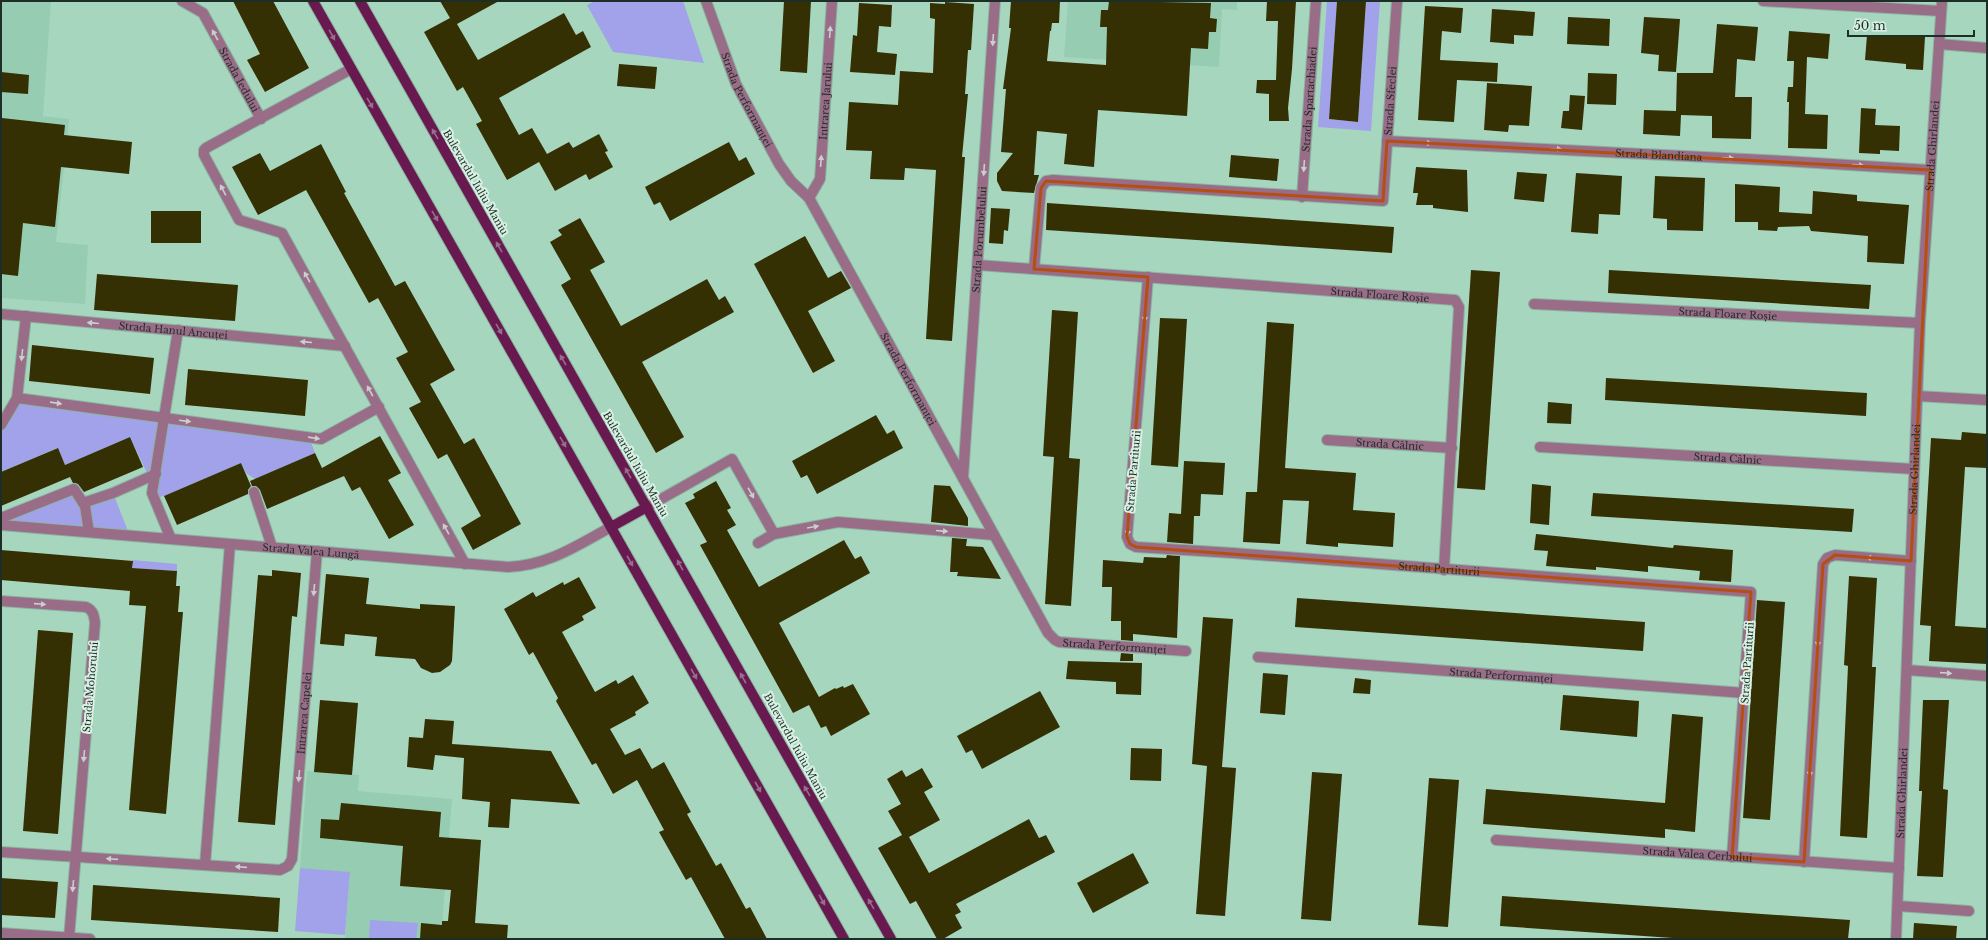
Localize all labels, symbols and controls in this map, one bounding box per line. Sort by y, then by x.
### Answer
scale bar [1848,12,1974,38]
text: 50 m [1854,18,1886,33]
one-way arrow [827,26,834,38]
one-way arrow [212,29,218,41]
one-way arrow [329,29,336,41]
one-way arrow [989,34,996,46]
street label: Strada Iedului [216,45,262,115]
street label: Strada Spartachiadei [1299,46,1320,152]
street label: Strada Performanței [718,51,775,150]
street label: Intrarea Jarului [817,61,835,140]
street label: Strada Sfeclei [1382,65,1399,136]
one-way arrow [367,97,374,109]
street label: Strada Ghirlandei [1923,100,1942,192]
street label: Bulevardul Iuliu Maniu [440,127,511,237]
one-way arrow [432,128,439,140]
one-way arrow [1420,140,1433,146]
one-way arrow [1550,146,1562,153]
street label: Strada Blandiana [1615,147,1703,164]
one-way arrow [1722,154,1734,161]
one-way arrow [817,155,824,167]
one-way arrow [1301,160,1308,172]
one-way arrow [1852,162,1864,169]
one-way arrow [981,164,988,176]
one-way arrow [219,184,226,195]
street label: Strada Porumbelului [969,185,990,293]
one-way arrow [431,210,438,222]
one-way arrow [496,241,503,253]
one-way arrow [303,271,310,283]
street label: Strada Floare Roșie [1330,285,1430,305]
street label: Strada Floare Roșie [1678,305,1778,323]
one-way arrow [1142,310,1148,322]
one-way arrow [87,319,99,326]
street label: Strada Hanul Ancuței [118,319,229,342]
one-way arrow [495,323,502,335]
street label: Strada Performanței [877,330,939,428]
one-way arrow [300,339,312,346]
one-way arrow [18,349,25,361]
one-way arrow [560,354,567,366]
one-way arrow [367,385,374,397]
one-way arrow [50,400,62,406]
street label: Bulevardul Iuliu Maniu [600,409,671,519]
one-way arrow [179,417,191,424]
street label: Strada Ghirlandei [1907,423,1923,515]
street label: Strada Partiturii [1123,429,1144,512]
one-way arrow [307,435,320,441]
one-way arrow [560,436,566,448]
street label: Strada Câlnic [1355,436,1425,453]
street label: Strada Câlnic [1693,450,1763,467]
one-way arrow [624,467,631,479]
one-way arrow [748,487,755,499]
one-way arrow [443,523,450,535]
one-way arrow [807,524,819,530]
one-way arrow [1124,524,1131,536]
one-way arrow [936,528,948,535]
street label: Strada Valea Lungă [262,541,360,562]
one-way arrow [627,555,634,567]
one-way arrow [1866,555,1878,562]
one-way arrow [676,559,683,571]
street label: Strada Partiturii [1398,559,1481,579]
one-way arrow [310,584,317,596]
one-way arrow [34,600,46,607]
street label: Strada Partiturii [1738,621,1757,704]
one-way arrow [1815,635,1822,647]
street label: Strada Performanței [1062,636,1167,657]
street label: Strada Mohorului [80,641,101,733]
street label: Strada Performanței [1449,665,1554,686]
one-way arrow [691,668,697,680]
one-way arrow [1940,669,1952,676]
street label: Intrarea Capelei [295,671,314,755]
one-way arrow [740,672,747,684]
street label: Bulevardul Iuliu Maniu [761,691,830,802]
street label: Strada Ghirlandei [1894,747,1910,839]
one-way arrow [81,750,87,762]
one-way arrow [1807,765,1814,777]
one-way arrow [295,770,302,782]
one-way arrow [755,781,761,793]
one-way arrow [804,785,811,797]
street label: Strada Valea Cerbului [1642,844,1753,865]
one-way arrow [106,856,118,863]
one-way arrow [235,864,247,871]
one-way arrow [70,880,77,892]
one-way arrow [819,894,825,906]
one-way arrow [868,899,875,910]

